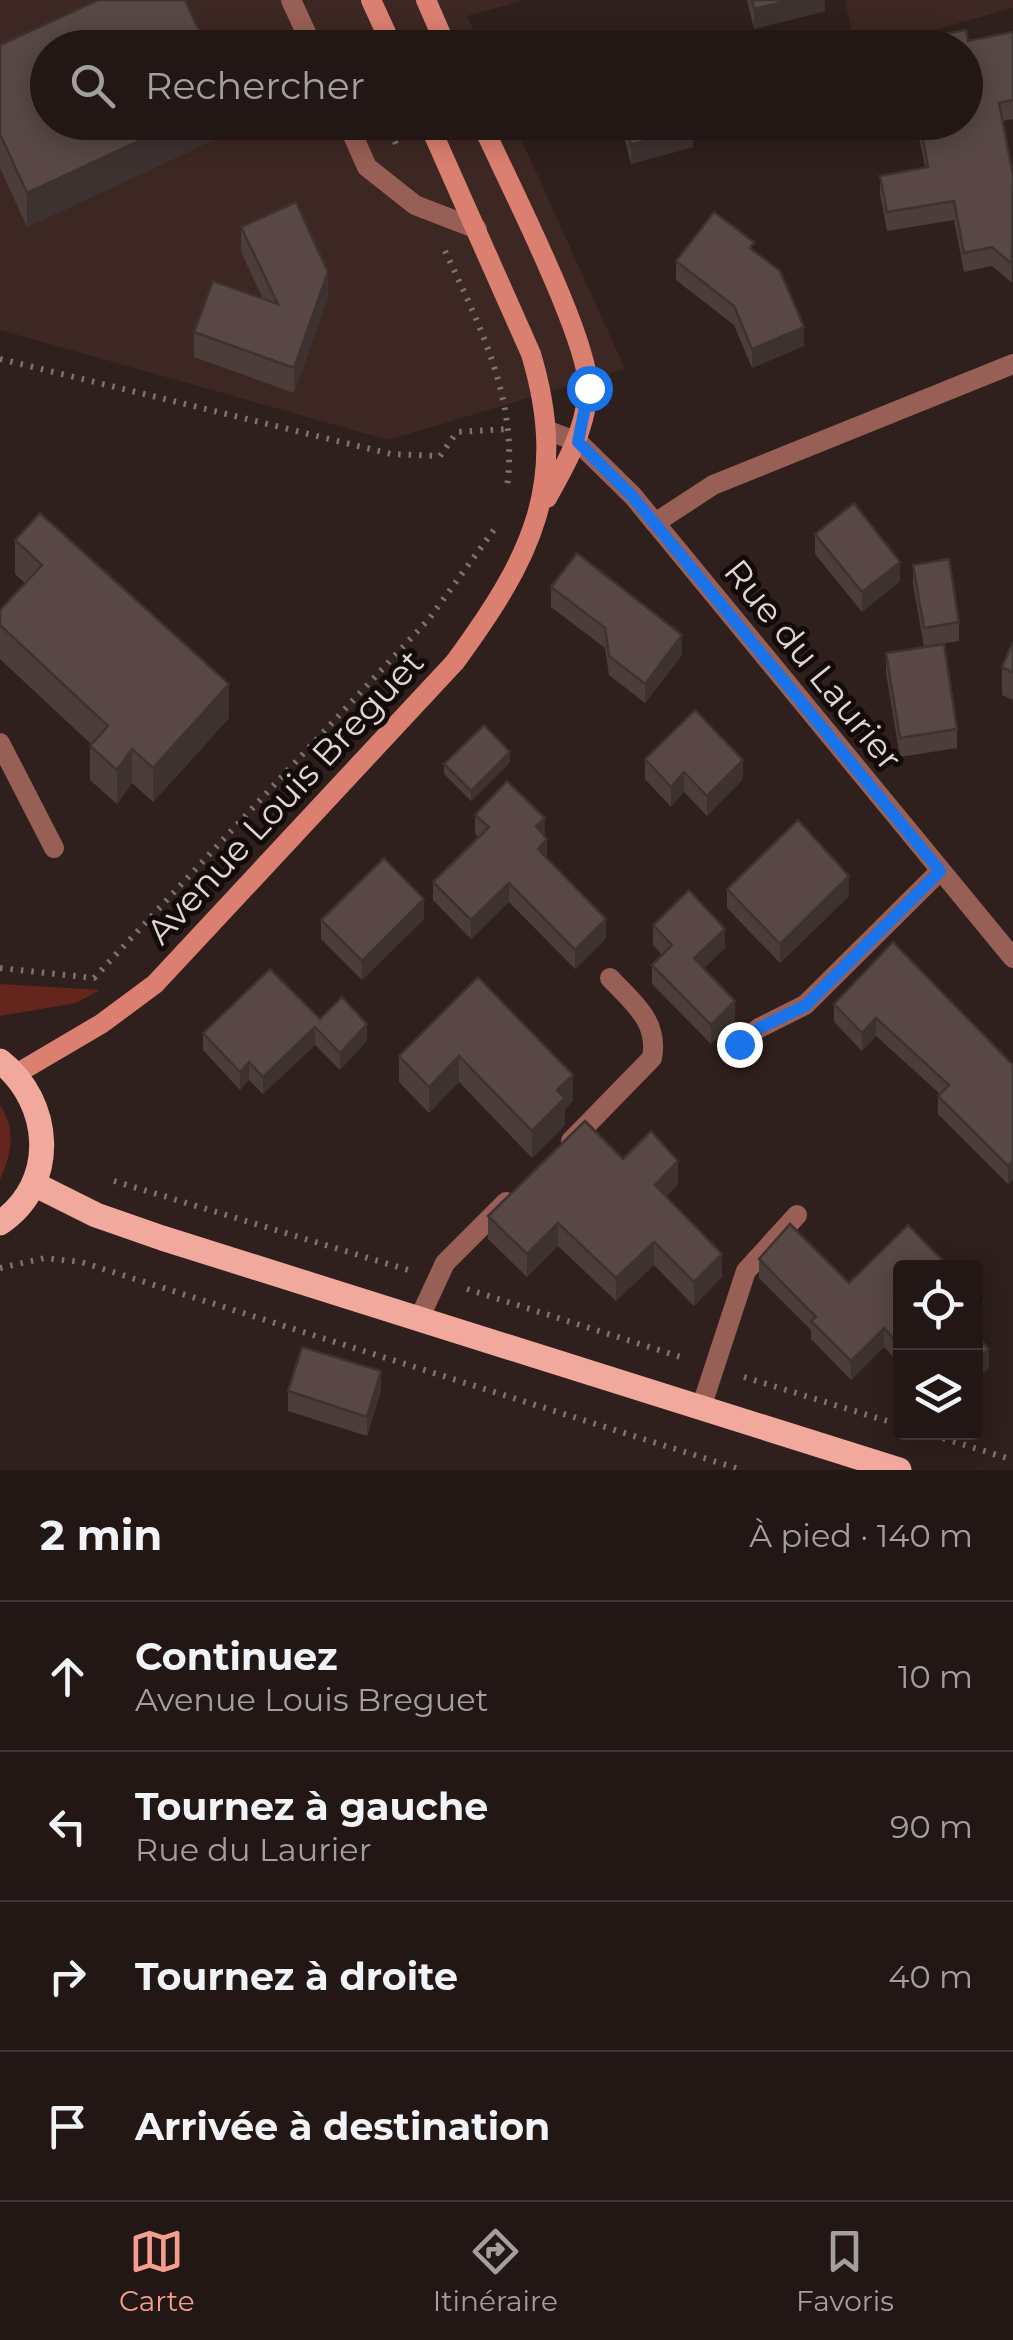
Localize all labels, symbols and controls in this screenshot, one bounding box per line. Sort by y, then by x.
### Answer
search box [30,30,983,140]
icon: search [65,58,120,113]
text: Rechercher [145,62,365,109]
route start [567,366,613,412]
street label: Rue du Laurier [715,551,912,779]
street label: Avenue Louis Breguet [137,641,432,953]
route end [717,1022,763,1068]
map controls [893,1260,983,1440]
button: locate [893,1260,983,1350]
button: layers [893,1350,983,1440]
text: 2 min [40,1509,162,1561]
text: À pied · 140 m [749,1516,973,1555]
text: Continuez [135,1633,338,1680]
icon: ahead [40,1649,95,1704]
text: 10 m [898,1657,973,1696]
text: Avenue Louis Breguet [135,1680,489,1719]
text: Tournez à gauche [135,1783,488,1830]
icon: left [40,1799,95,1854]
text: 90 m [890,1807,973,1846]
text: Rue du Laurier [135,1830,372,1869]
icon: right [40,1949,95,2004]
text: Tournez à droite [135,1953,458,2000]
text: 40 m [888,1957,973,1996]
icon: arrive [40,2099,95,2154]
text: Arrivée à destination [135,2103,550,2150]
tab: Carte [119,2224,195,2318]
tab: Itinéraire [433,2224,558,2318]
tab: Favoris [796,2224,894,2318]

